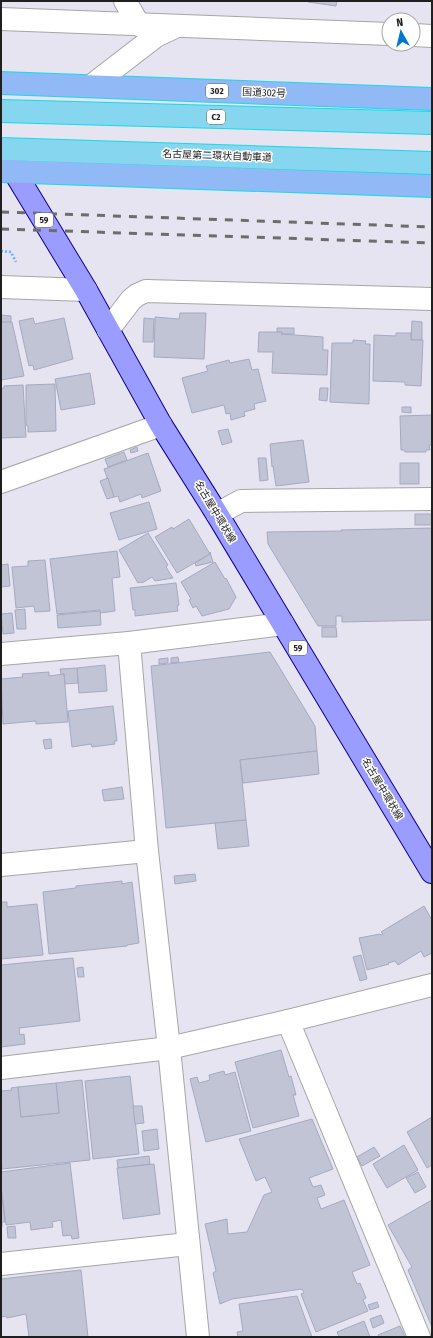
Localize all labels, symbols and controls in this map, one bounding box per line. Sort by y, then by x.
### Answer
north arrow [381,12,421,52]
text: N [396,16,404,29]
road number: 302 [206,84,228,98]
street label: 国道302号 [242,86,286,100]
road number: C2 [207,110,225,124]
street label: 名古屋第二環状自動車道 [162,148,272,164]
road number: 59 [35,213,53,227]
street label: 名古屋中環状線 [192,479,238,545]
road number: 59 [289,641,307,655]
street label: 名古屋中環状線 [359,756,405,822]

